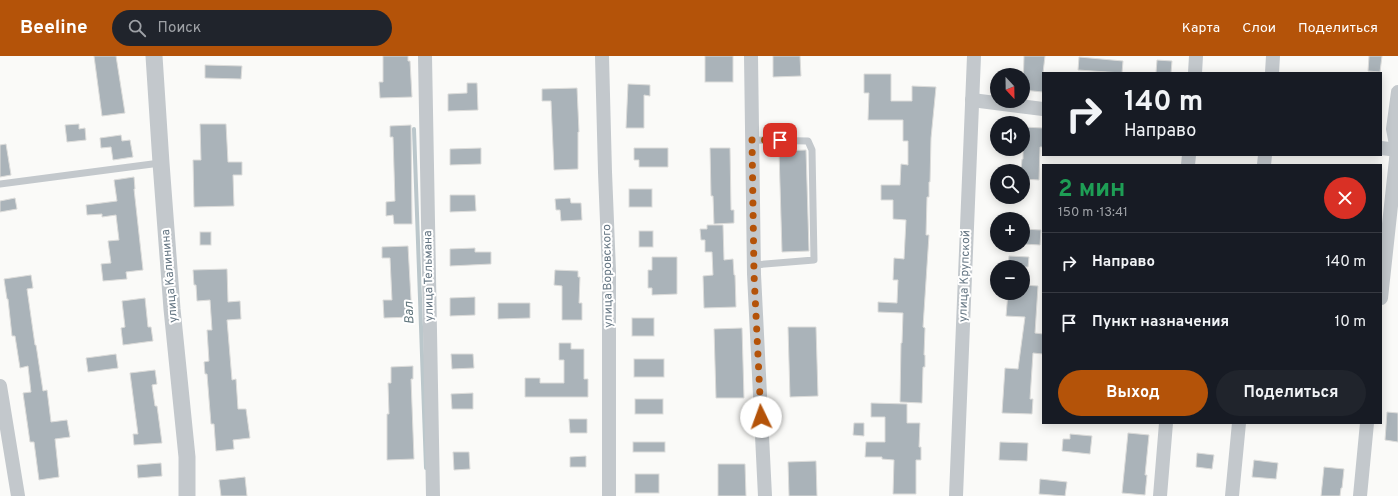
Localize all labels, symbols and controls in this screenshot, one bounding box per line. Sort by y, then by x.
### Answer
search box [112,10,392,46]
text: Beeline [20,16,88,40]
icon: search [126,17,148,39]
text: Поиск [158,19,201,38]
text: Карта [1182,20,1220,37]
text: Слои [1242,20,1276,37]
text: Поделиться [1298,20,1378,37]
north arrow [990,68,1030,108]
map controls [990,68,1030,300]
text: 140 m [1124,85,1203,121]
icon: right [1058,88,1110,140]
button: sound [990,116,1030,156]
text: Направо [1124,120,1196,143]
pin [763,123,797,157]
icon: arrive [769,129,791,151]
button: search [990,164,1030,204]
text: 2 мин [1058,175,1125,205]
button: close [1324,177,1366,219]
text: 150 m · 13:41 [1058,205,1128,221]
button: + [990,212,1030,252]
street label: улица Воровского [599,224,617,328]
street label: улица Калинина [158,229,182,323]
street label: улица Тельмана [420,230,438,322]
street label: улица Крупской [955,230,975,322]
icon: right [1058,252,1080,274]
text: Направо [1092,253,1155,272]
text: 140 m [1326,253,1366,272]
button: − [990,260,1030,300]
water label: Вал [402,301,418,325]
icon: arrive [1058,312,1080,334]
text: Пункт назначения [1092,313,1229,332]
text: 10 m [1335,313,1366,332]
button: Выход [1058,370,1208,416]
button: Поделиться [1216,370,1366,416]
position arrow [740,396,782,438]

